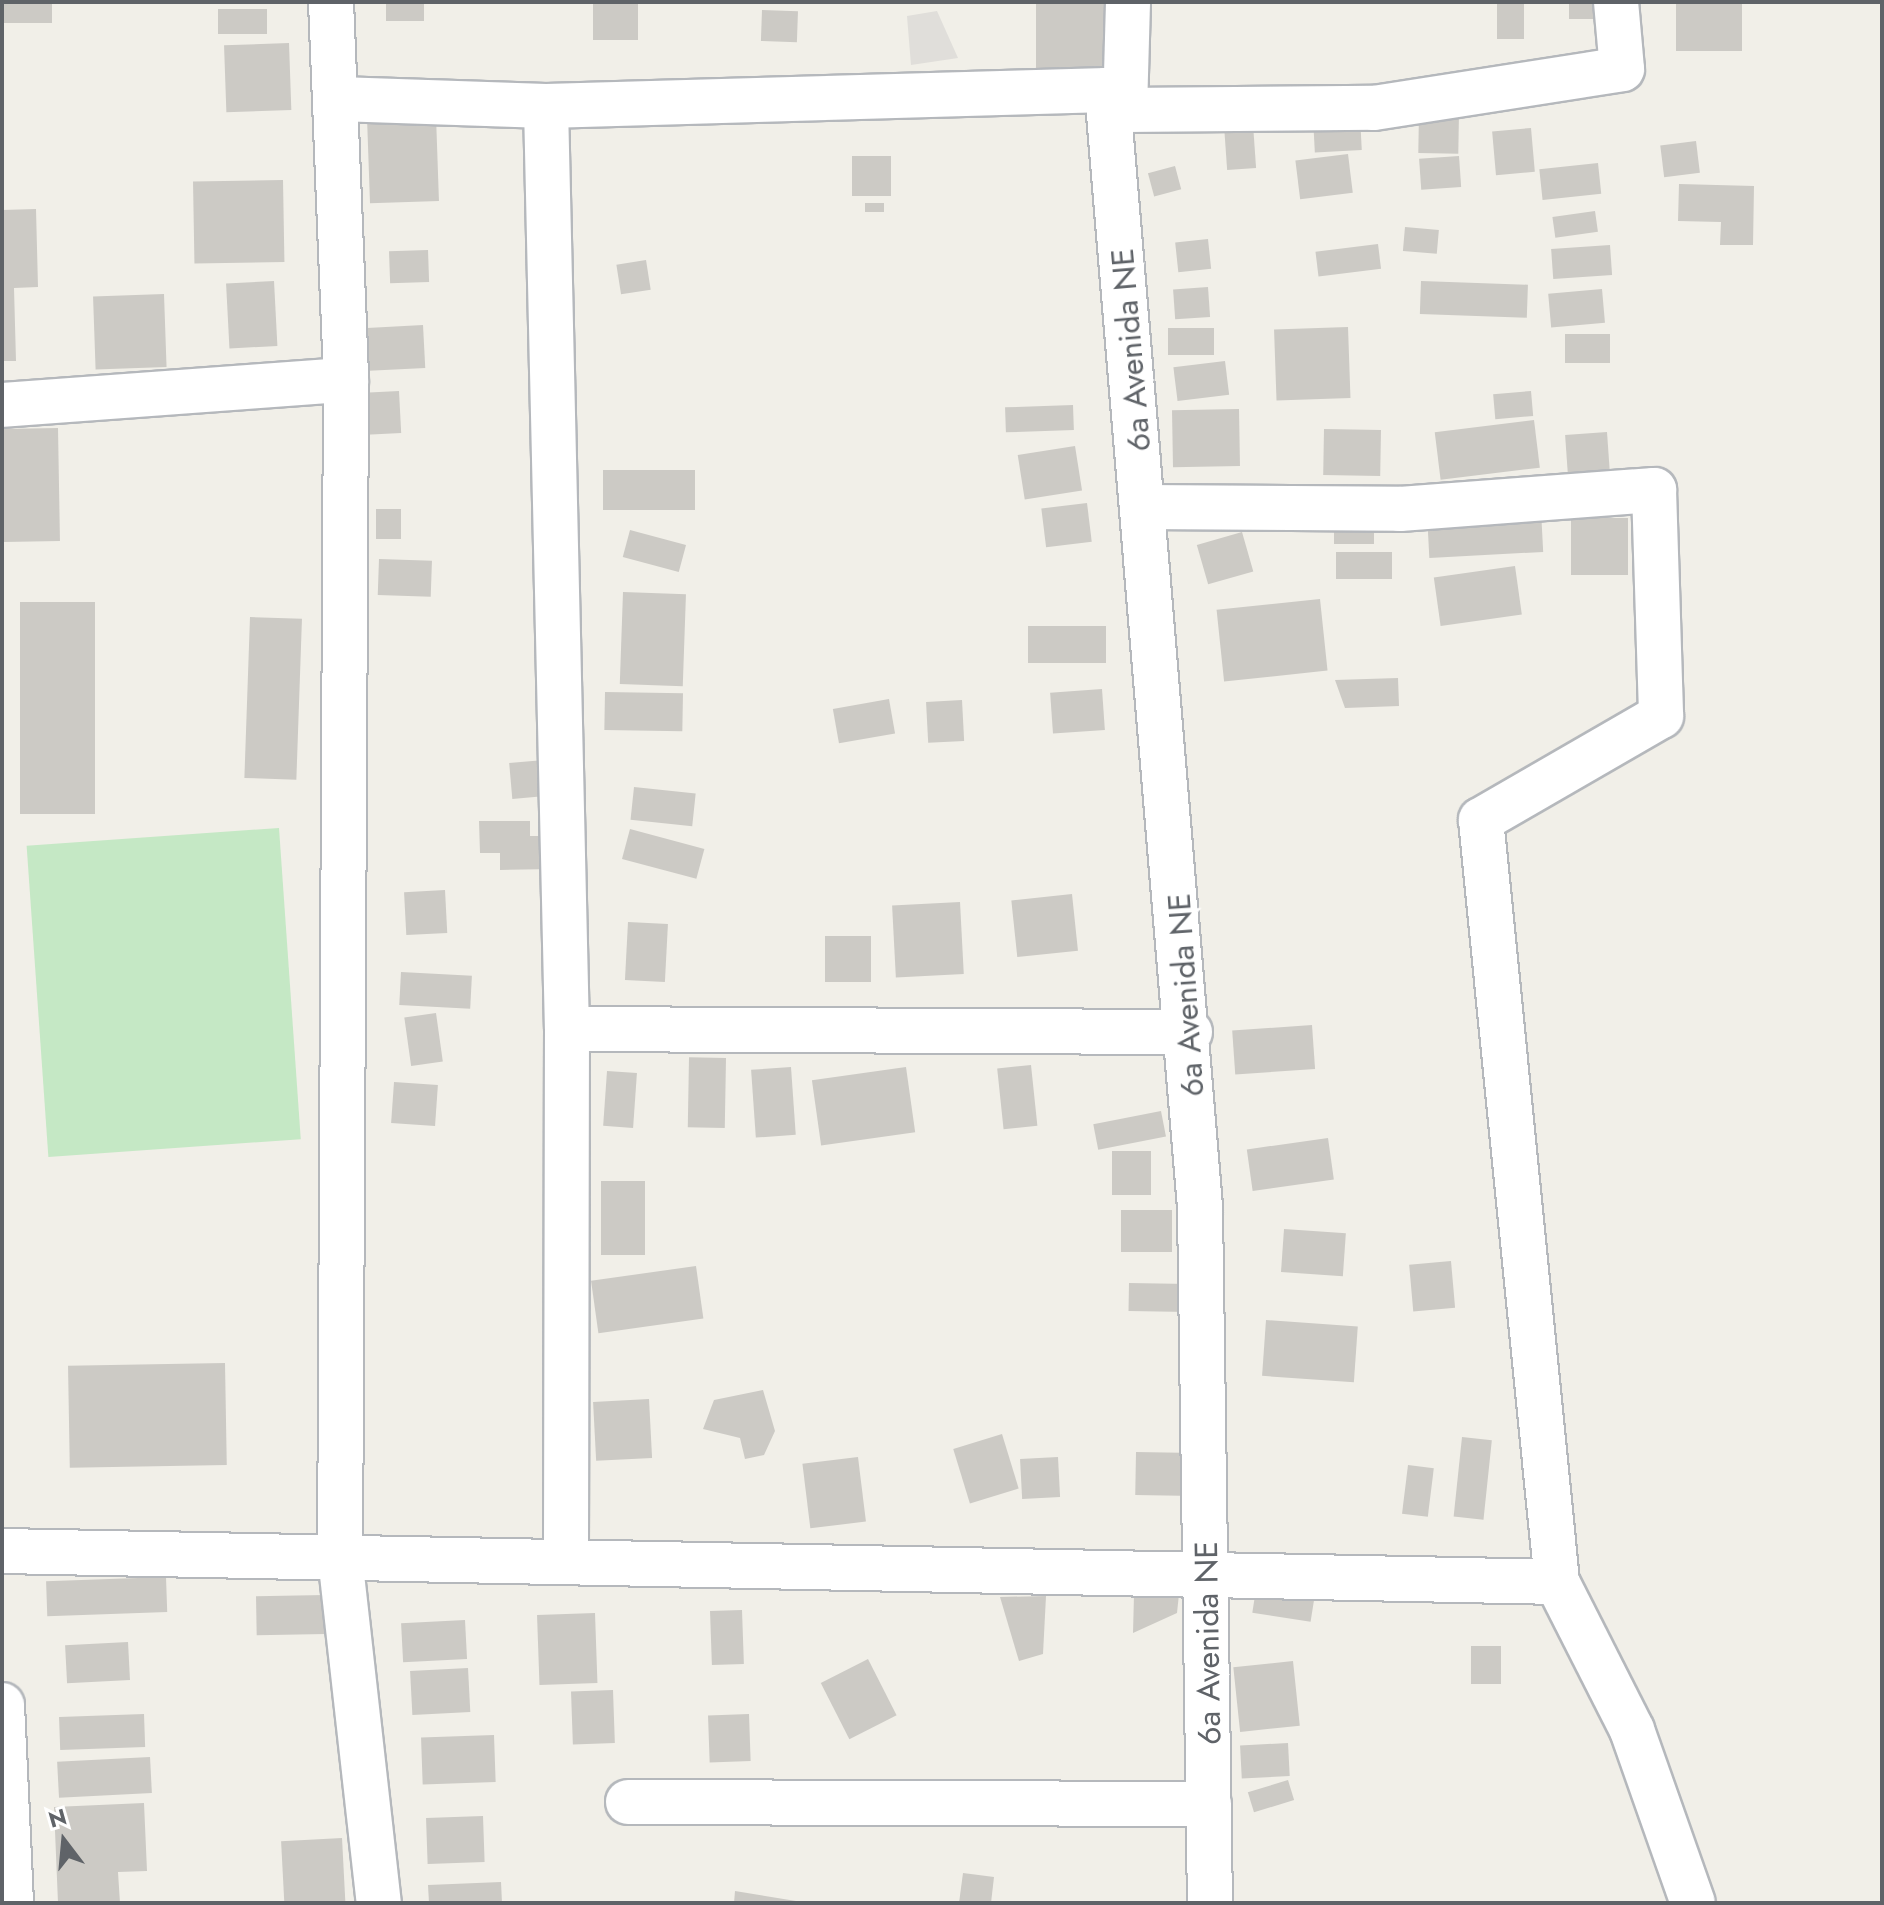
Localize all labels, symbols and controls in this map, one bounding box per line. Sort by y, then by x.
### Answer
street label: 6a Avenida NE [1103,247,1159,453]
street label: 6a Avenida NE [1160,892,1212,1098]
street label: 6a Avenida NE [1187,1541,1229,1745]
text: N [45,1800,70,1836]
north arrow [24,1801,104,1881]

